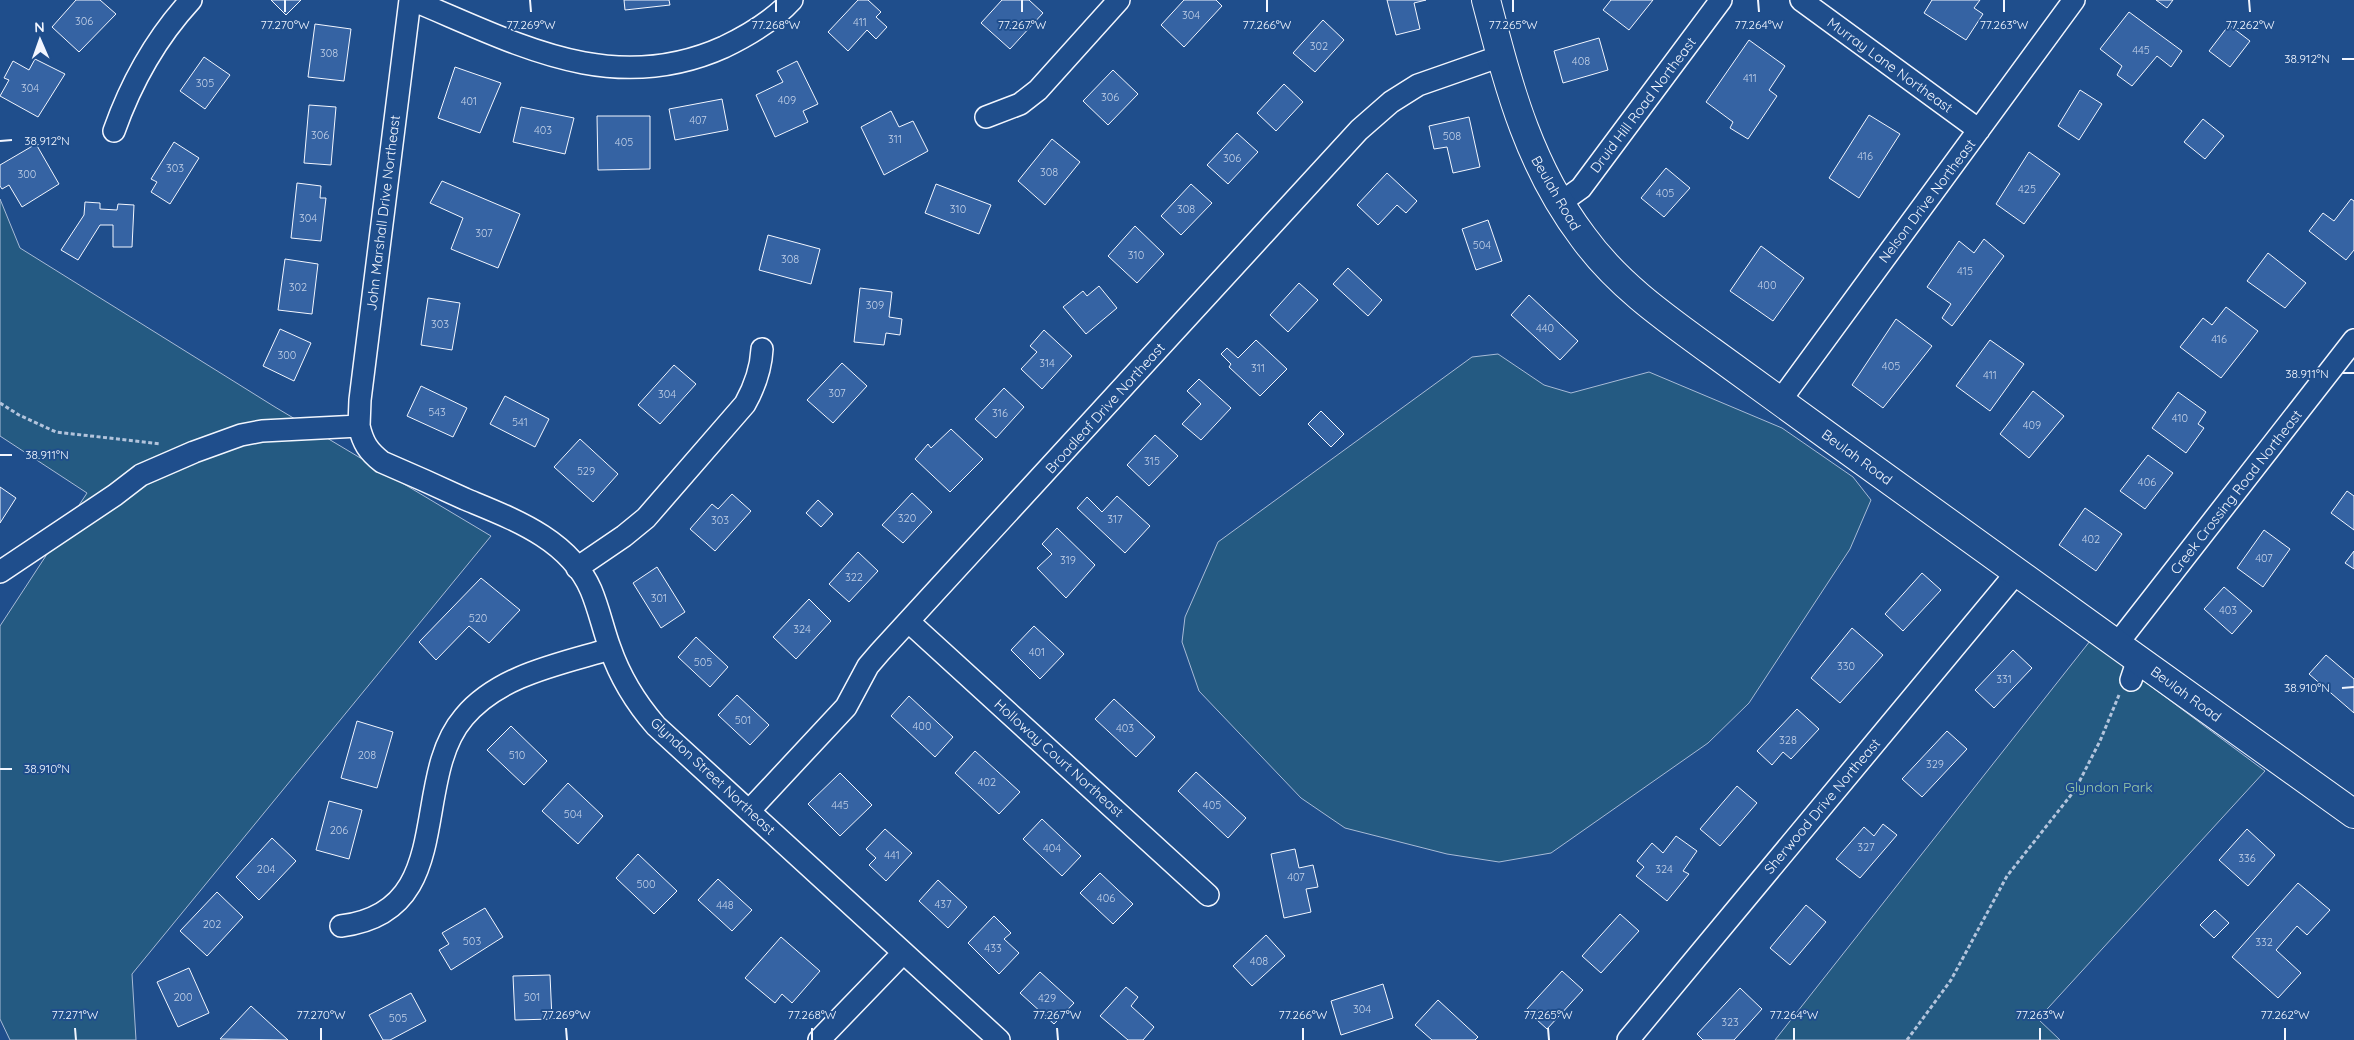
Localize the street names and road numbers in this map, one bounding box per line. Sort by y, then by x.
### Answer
street label: Murray Lane Northeast [1824,13,1956,117]
street label: Druid Hill Road Northeast [1586,33,1700,176]
street label: John Marshall Drive Northeast [362,114,404,312]
street label: Nelson Drive Northeast [1875,135,1980,266]
street label: Beulah Road [1527,152,1585,234]
street label: Broadleaf Drive Northeast [1041,339,1169,477]
street label: Creek Crossing Road Northeast [2166,406,2306,578]
street label: Beulah Road [1818,425,1896,489]
street label: Beulah Road [2147,662,2225,726]
street label: Holloway Court Northeast [990,695,1128,821]
street label: Glyndon Street Northeast [647,713,779,839]
street label: Sherwood Drive Northeast [1760,734,1884,878]

